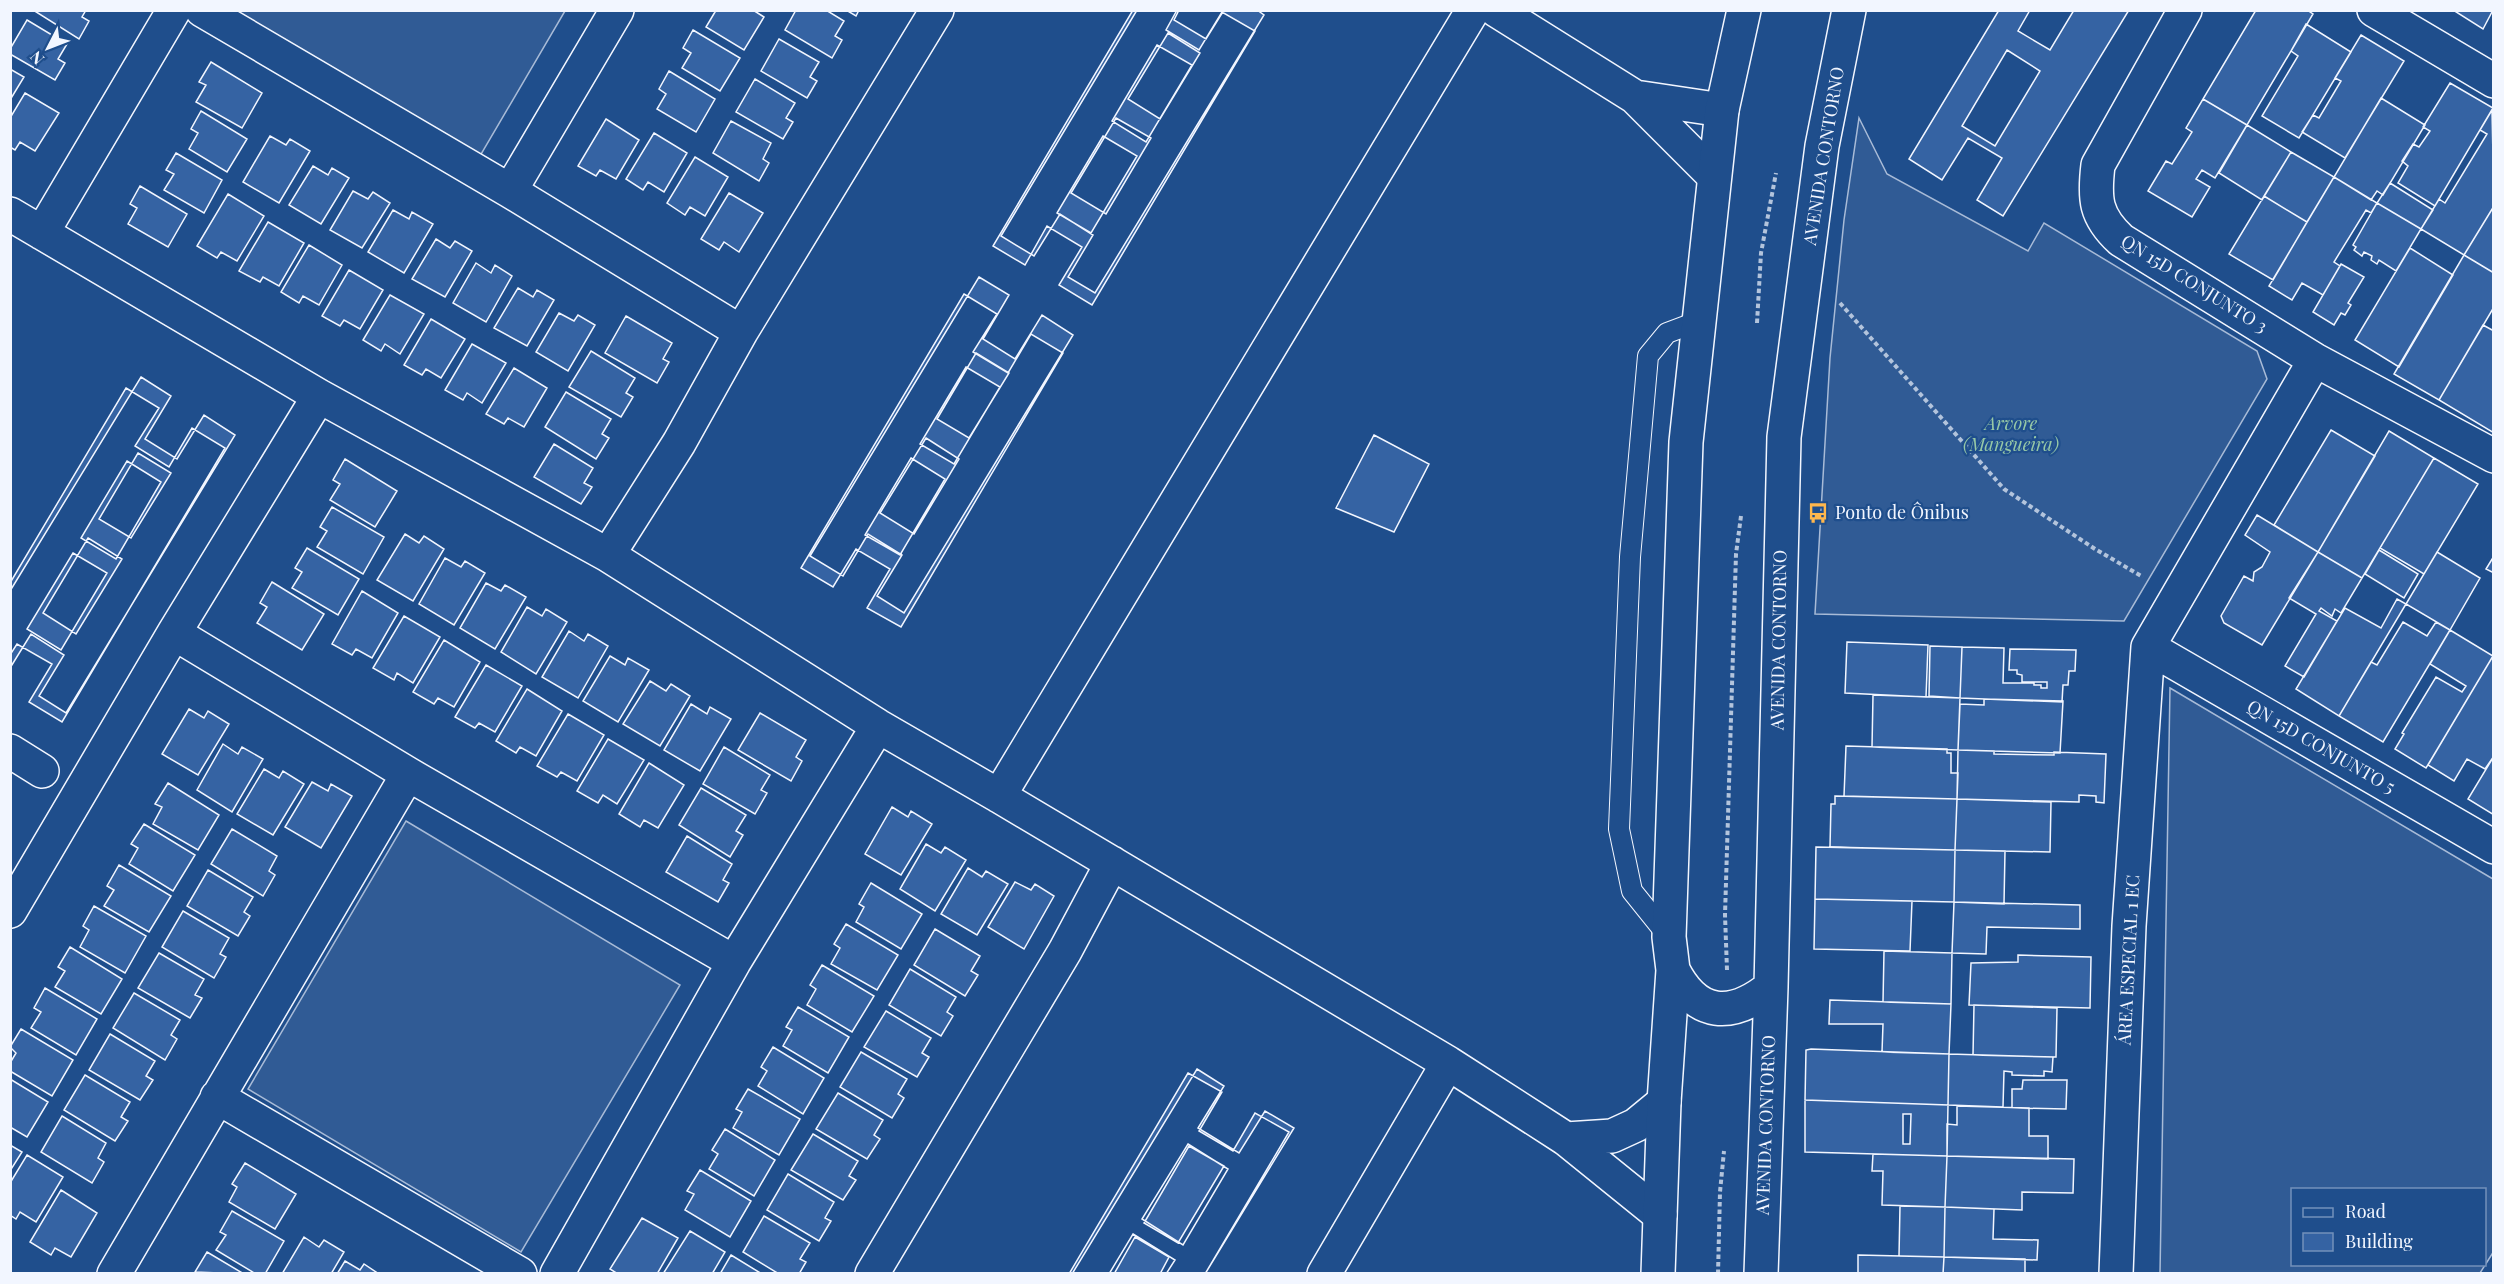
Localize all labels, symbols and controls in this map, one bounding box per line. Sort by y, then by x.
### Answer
north arrow [18,18,78,78]
text: N [25,47,48,70]
street label: AVENIDA CONTORNO [1797,65,1849,248]
street label: QN 15D CONJUNTO 3 [2117,228,2272,338]
park label: Arvore (Mangueira) [1963,411,2059,456]
place label: Ponto de Ônibus [1835,500,1969,524]
bus stop icon: Ponto de Ônibus [1806,501,1830,525]
street label: AVENIDA CONTORNO [1764,550,1792,731]
street label: QN 15D CONJUNTO 5 [2243,694,2400,798]
street label: ÁREA ESPECIAL 1 EC [2112,874,2144,1047]
street label: AVENIDA CONTORNO [1750,1034,1780,1216]
legend [2291,1188,2486,1266]
text: Road [2345,1199,2386,1223]
text: Building [2345,1229,2413,1253]

